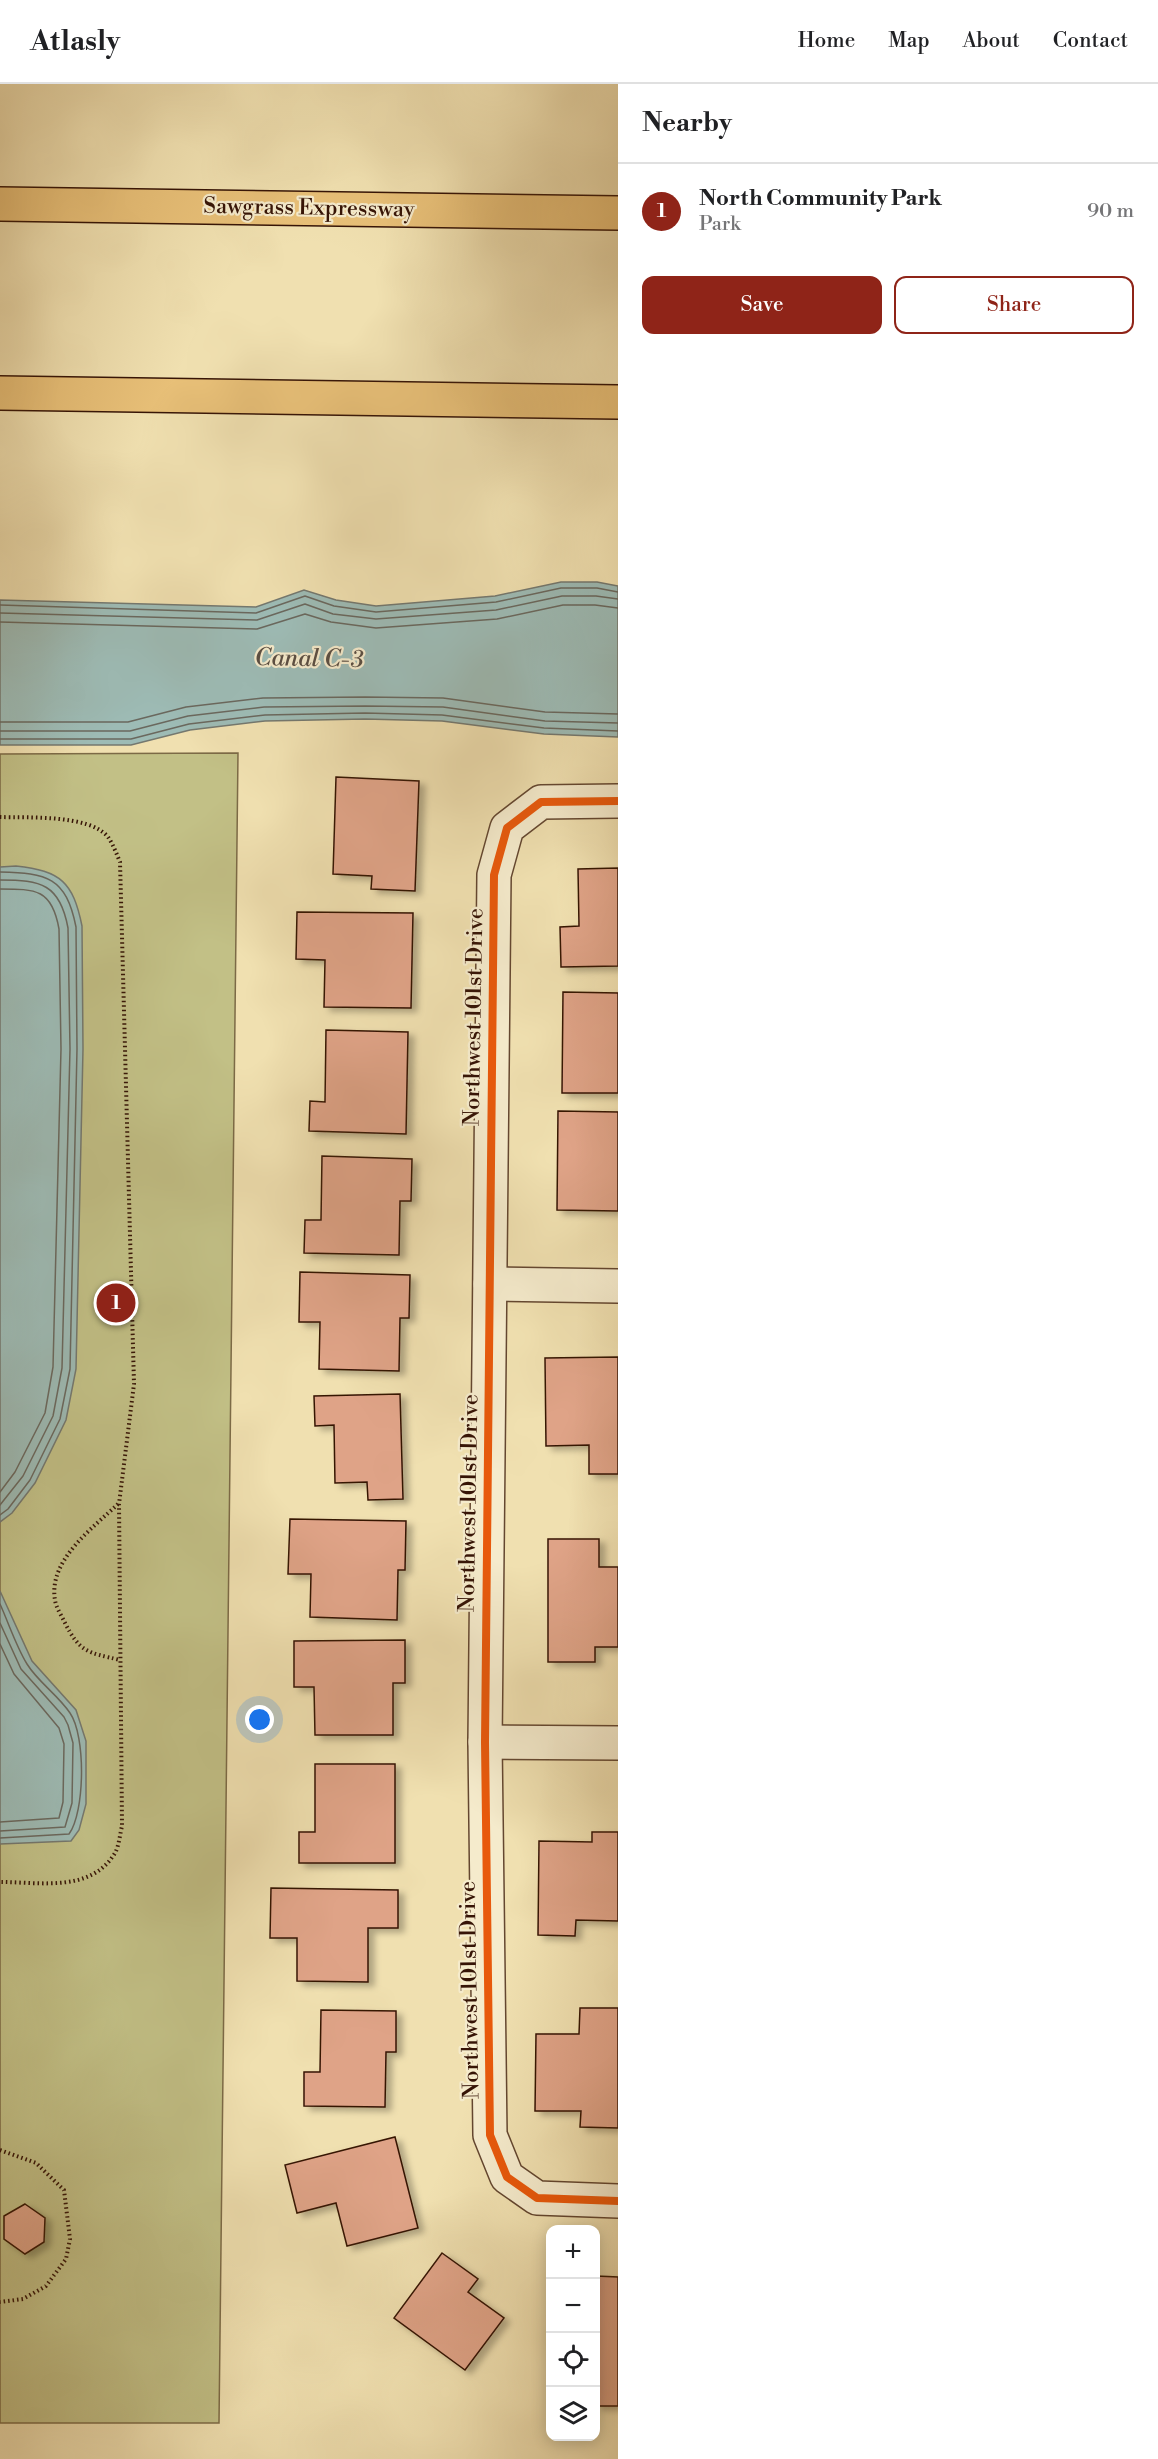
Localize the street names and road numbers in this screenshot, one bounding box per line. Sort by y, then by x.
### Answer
street label: Sawgrass Expressway [203,193,415,223]
street label: Northwest 101st Drive [459,908,489,1126]
street label: Northwest 101st Drive [454,1394,484,1612]
street label: Northwest 101st Drive [455,1881,485,2099]

